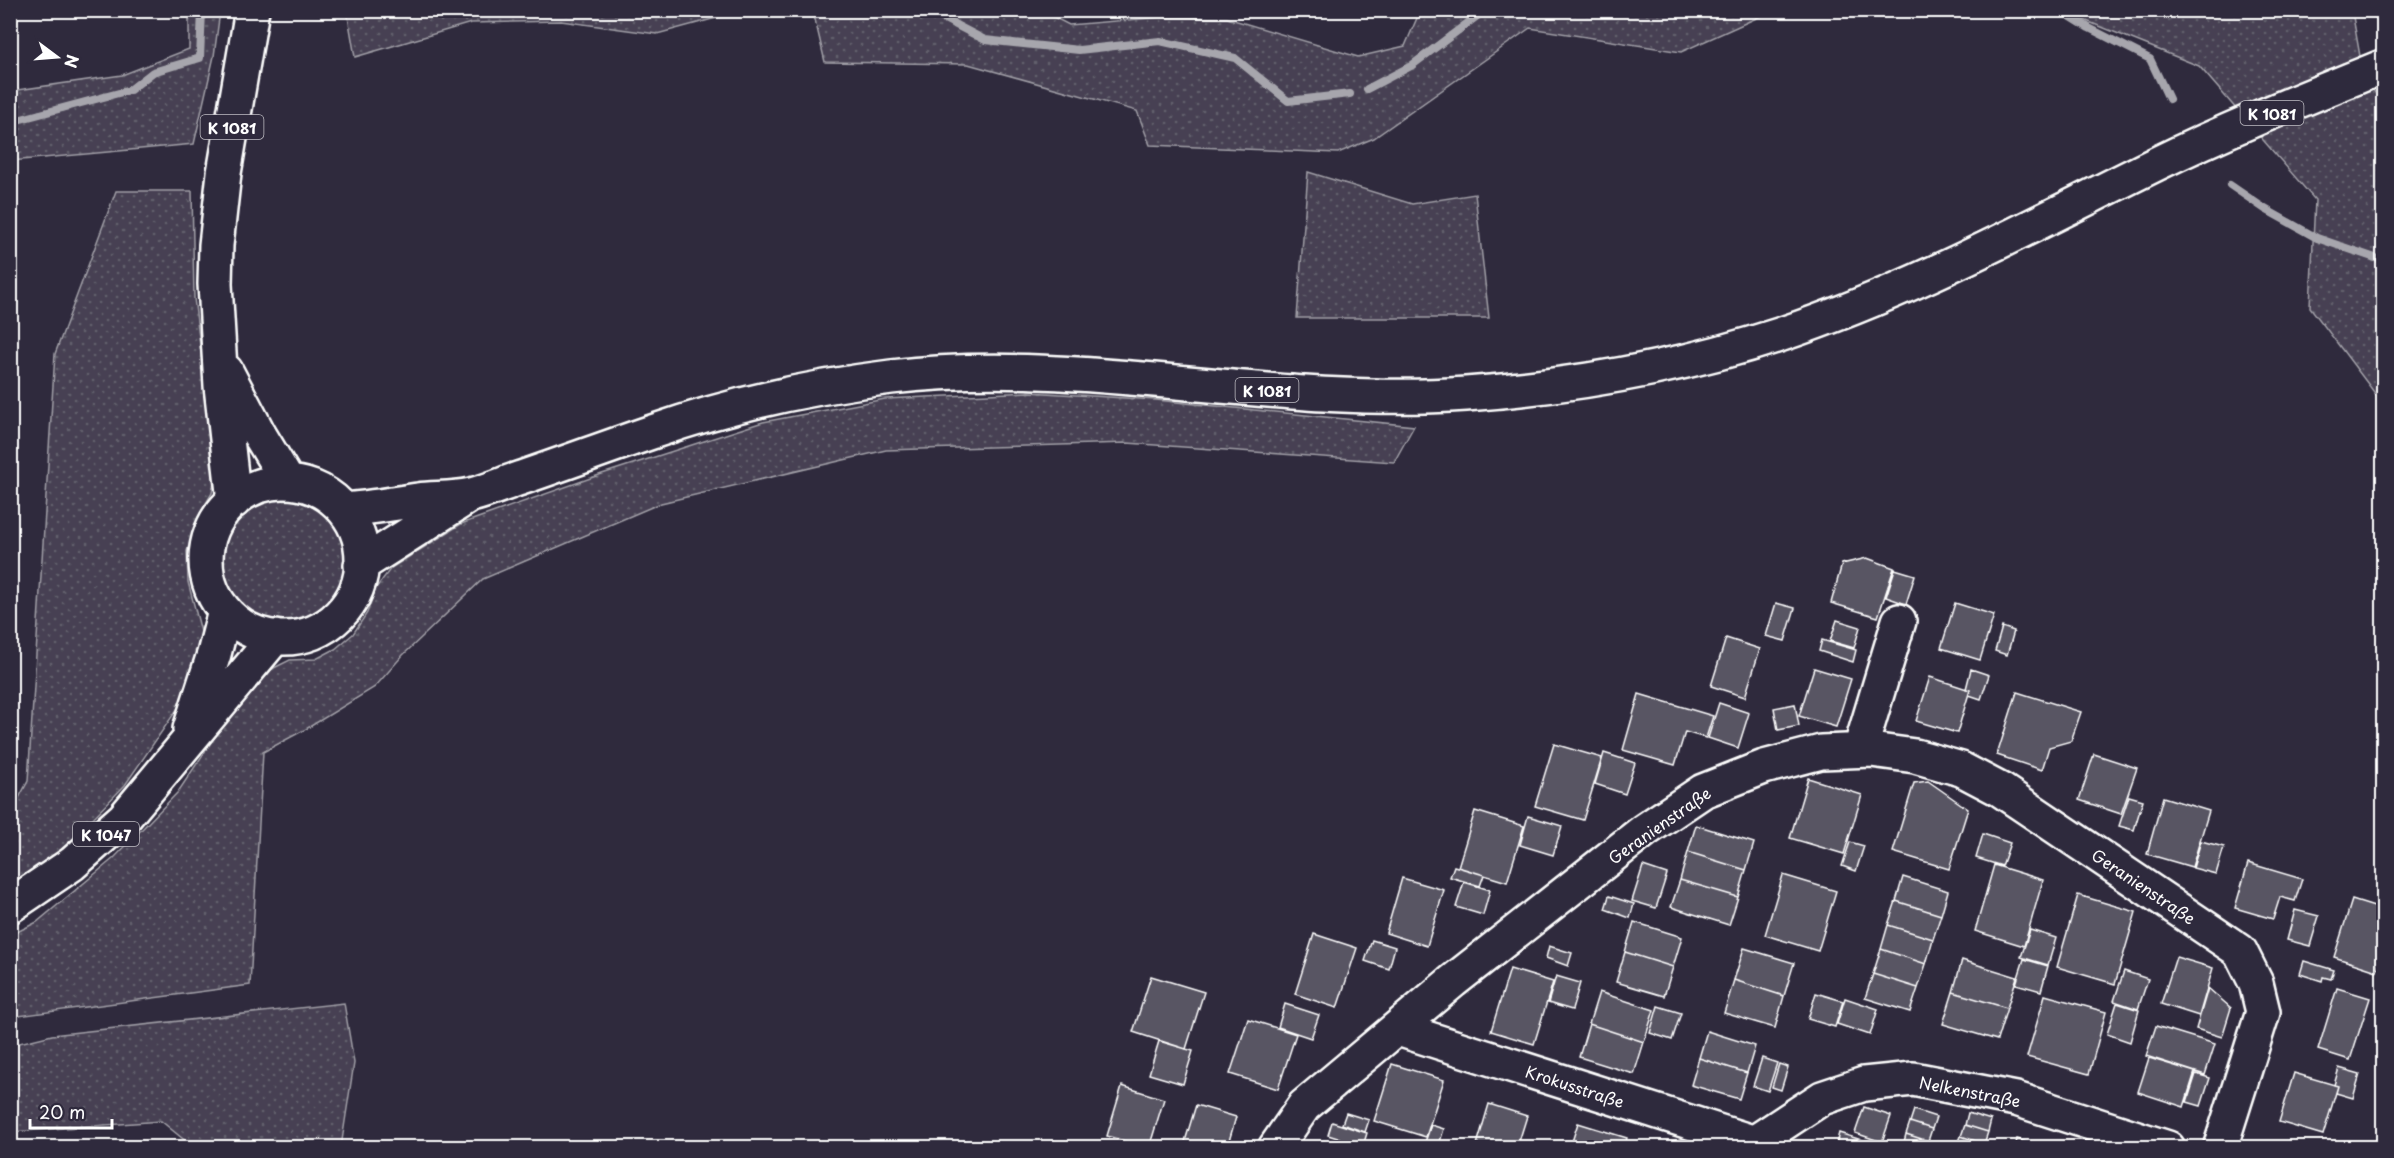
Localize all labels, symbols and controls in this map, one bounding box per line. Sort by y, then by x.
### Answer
north arrow [27,27,87,87]
text: N [59,52,86,71]
road number: K 1081 [2240,101,2304,125]
road number: K 1081 [200,115,264,139]
road number: K 1081 [1236,378,1298,402]
street label: Geranienstraße [1603,781,1715,869]
road number: K 1047 [73,822,139,846]
street label: Geranienstraße [2087,842,2201,930]
street label: Krokusstraße [1523,1059,1627,1113]
street label: Nelkenstraße [1917,1069,2023,1113]
scale bar [30,1092,112,1130]
text: 20 m [39,1098,85,1125]

